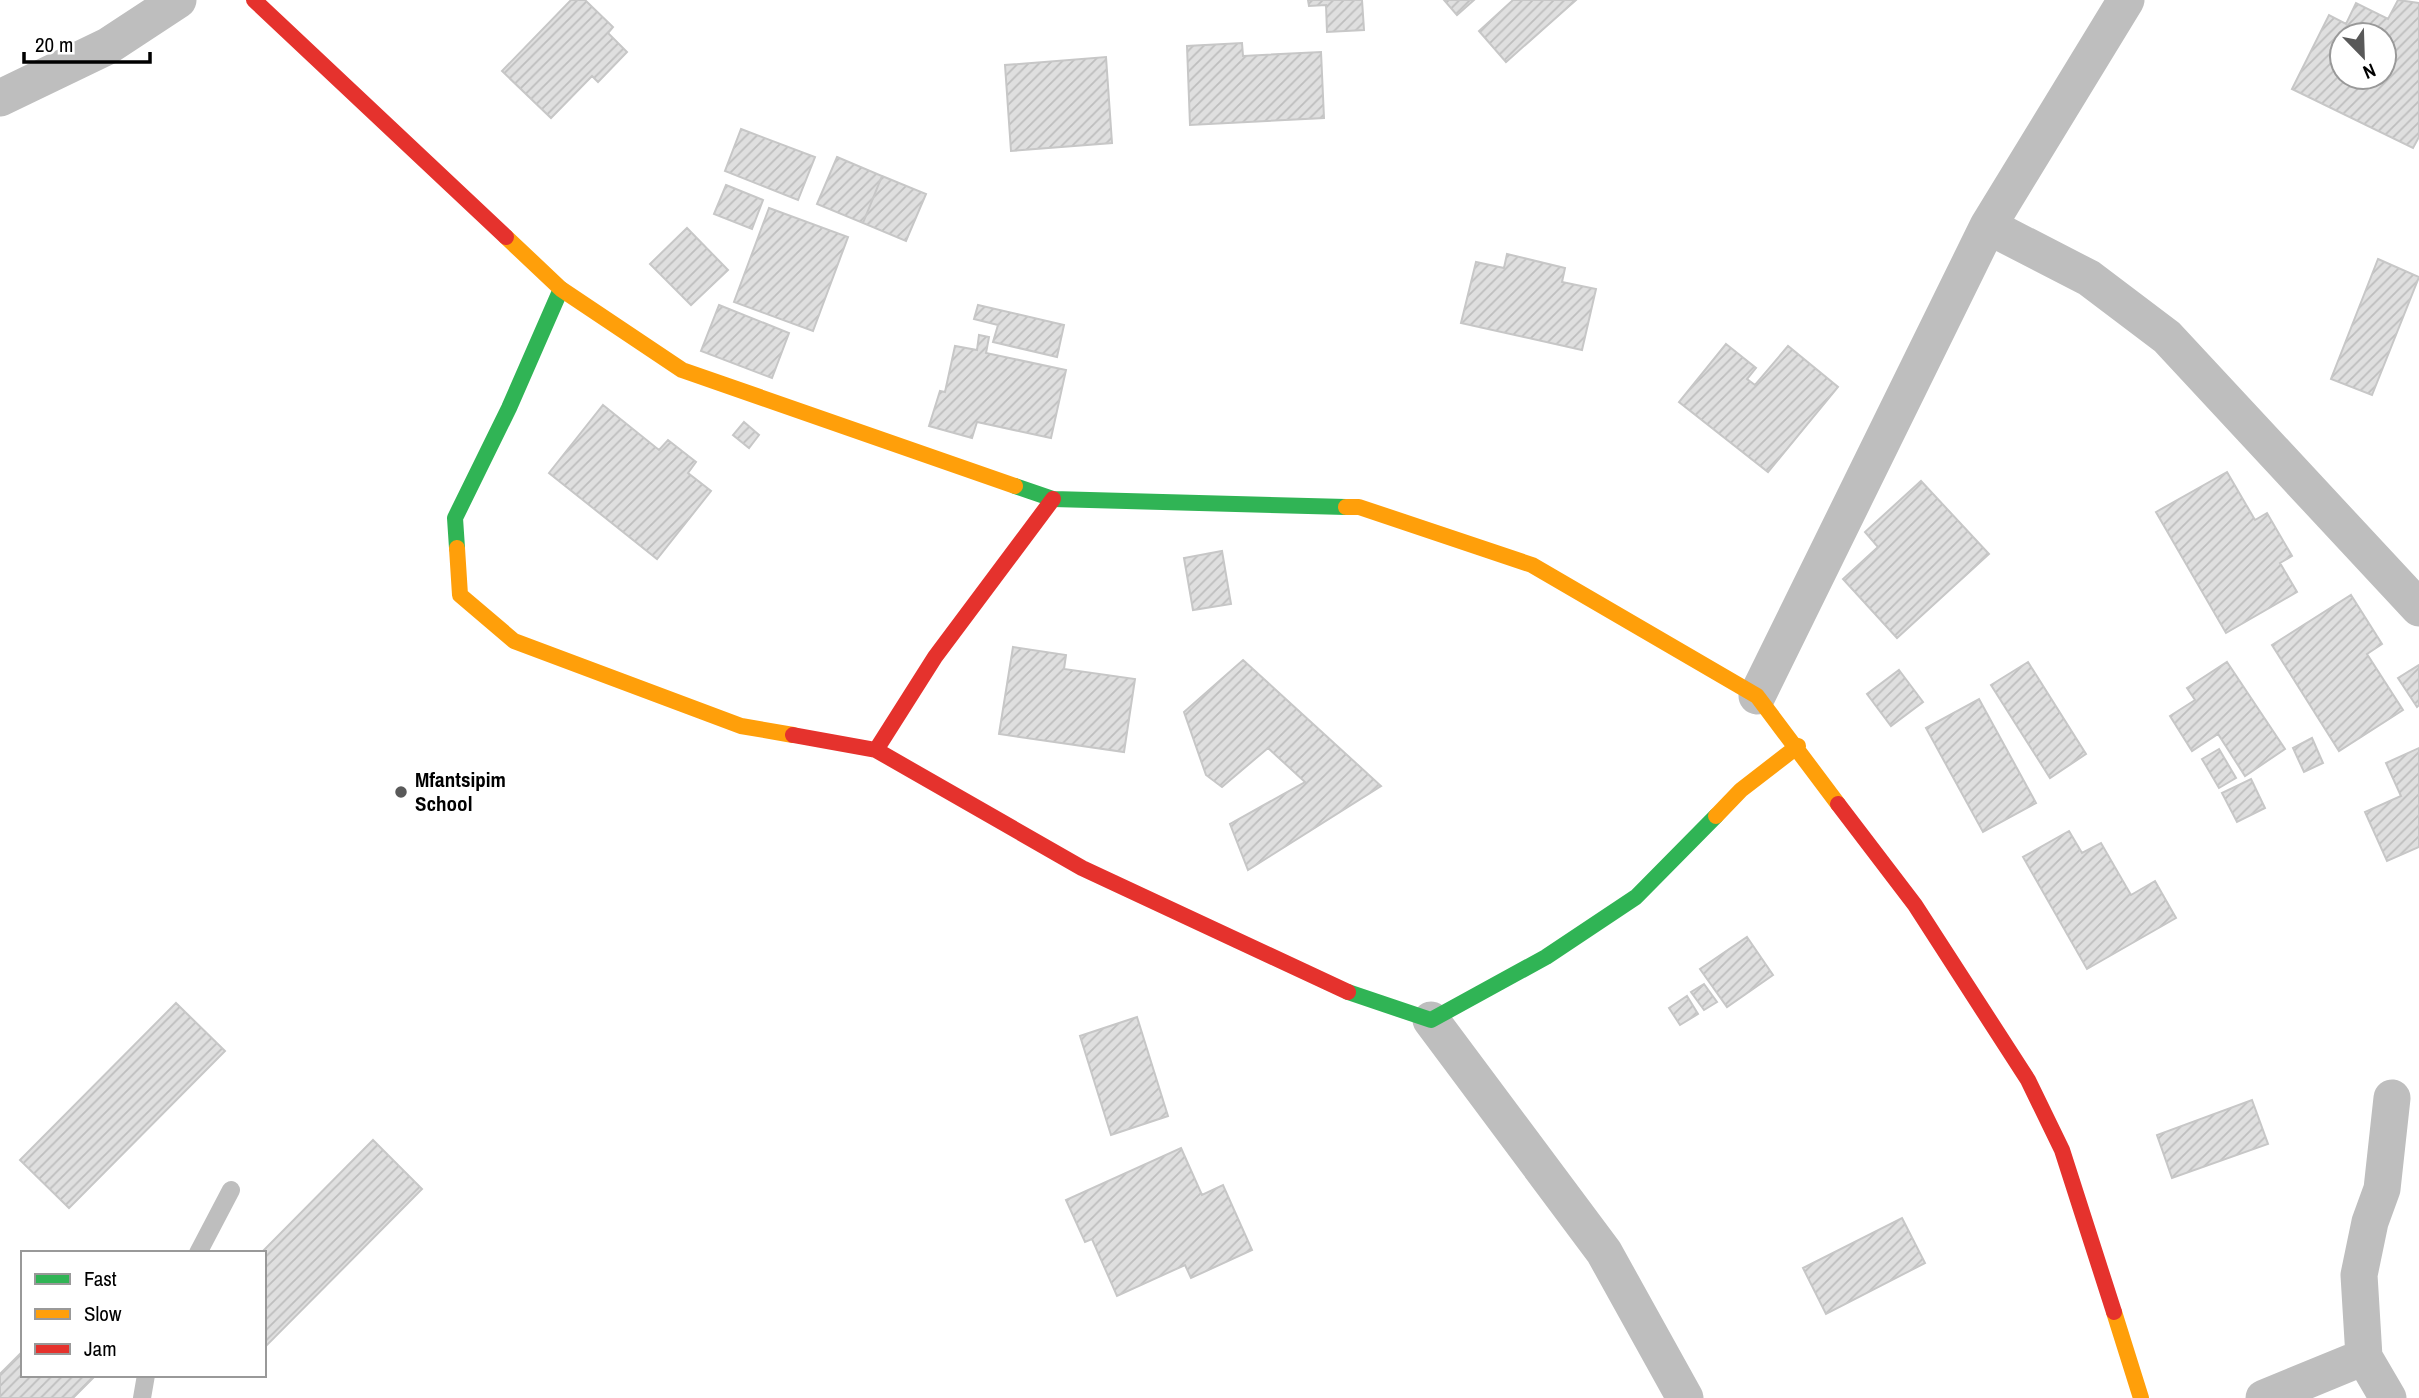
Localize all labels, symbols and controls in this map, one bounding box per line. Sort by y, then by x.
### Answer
scale bar [24,21,150,65]
north arrow [2328,21,2398,91]
text: 20 m [35,30,73,59]
text: N [2359,57,2380,86]
place label: Mfantsipim School [415,765,506,818]
marker: Mfantsipim School [393,784,409,800]
legend [21,1251,266,1377]
text: Fast [84,1264,117,1293]
text: Slow [84,1299,122,1328]
text: Jam [84,1334,117,1363]

